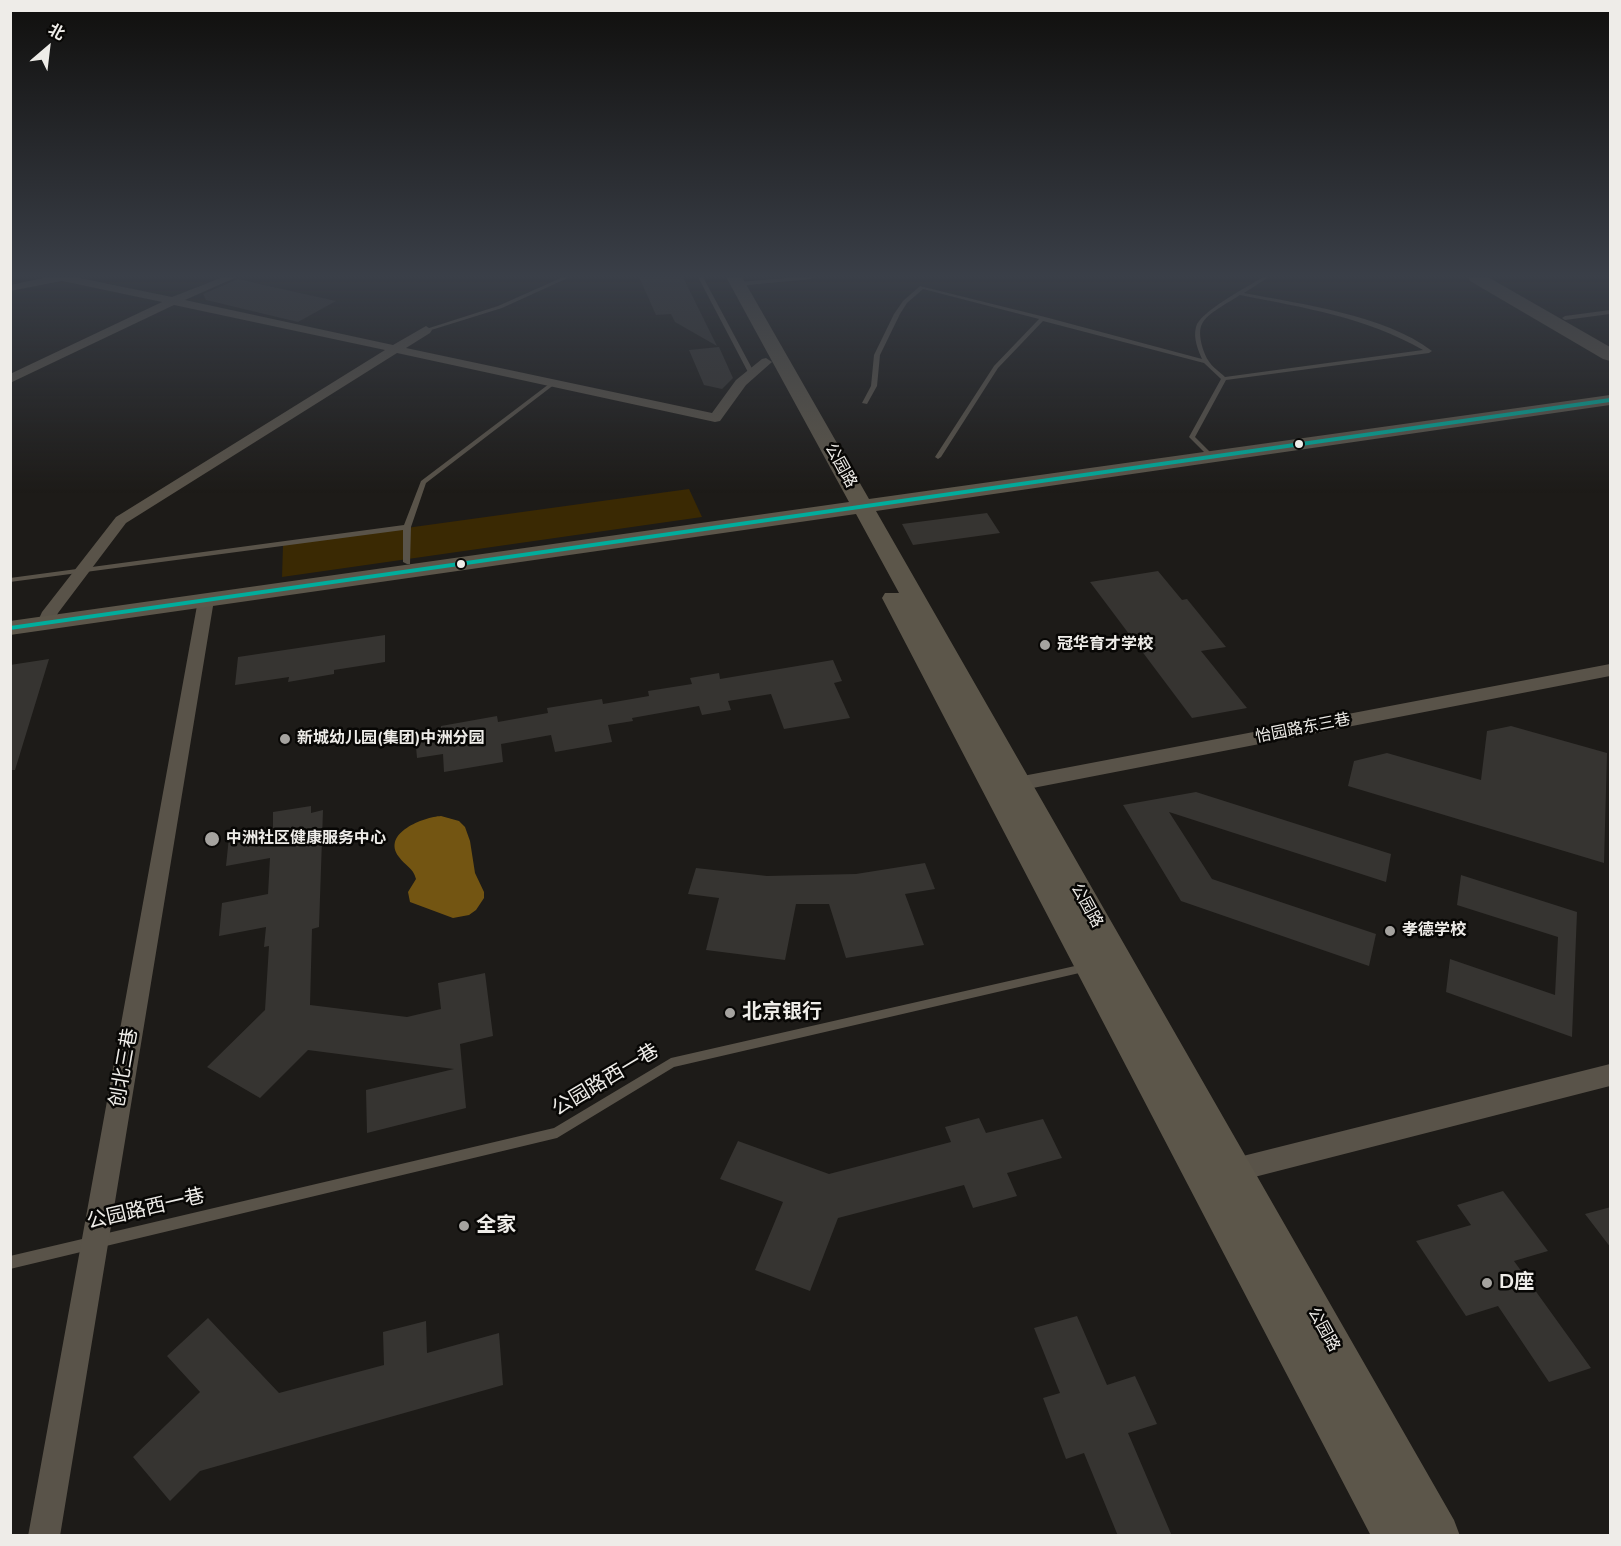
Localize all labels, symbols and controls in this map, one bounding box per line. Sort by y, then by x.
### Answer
north arrow [18,18,78,78]
text: 北 [44,19,69,46]
unlabelled marker [1293,438,1305,450]
street label: 公园路 [820,440,860,492]
unlabelled marker [455,558,467,570]
place label: 冠华育才学校 [1057,635,1153,655]
marker: 冠华育才学校 [1038,638,1052,652]
street label: 怡园路东三巷 [1254,710,1352,748]
place label: 新城幼儿园(集团)中洲分园 [297,729,484,749]
marker: 新城幼儿园(集团)中洲分园 [278,732,292,746]
place label: 中洲社区健康服务中心 [226,829,386,849]
marker: 中洲社区健康服务中心 [203,830,221,848]
street label: 公园路 [1066,880,1106,932]
place label: 孝德学校 [1402,921,1466,941]
marker: 孝德学校 [1383,924,1397,938]
place label: 北京银行 [742,1001,822,1025]
marker: 北京银行 [723,1006,737,1020]
street label: 创北三巷 [106,1027,144,1109]
street label: 公园路西一巷 [548,1040,664,1122]
street label: 公园路西一巷 [85,1185,207,1235]
place label: 全家 [476,1214,516,1238]
marker: 全家 [457,1219,471,1233]
place label: D座 [1499,1271,1534,1295]
marker: D座 [1480,1276,1494,1290]
street label: 公园路 [1303,1304,1343,1356]

